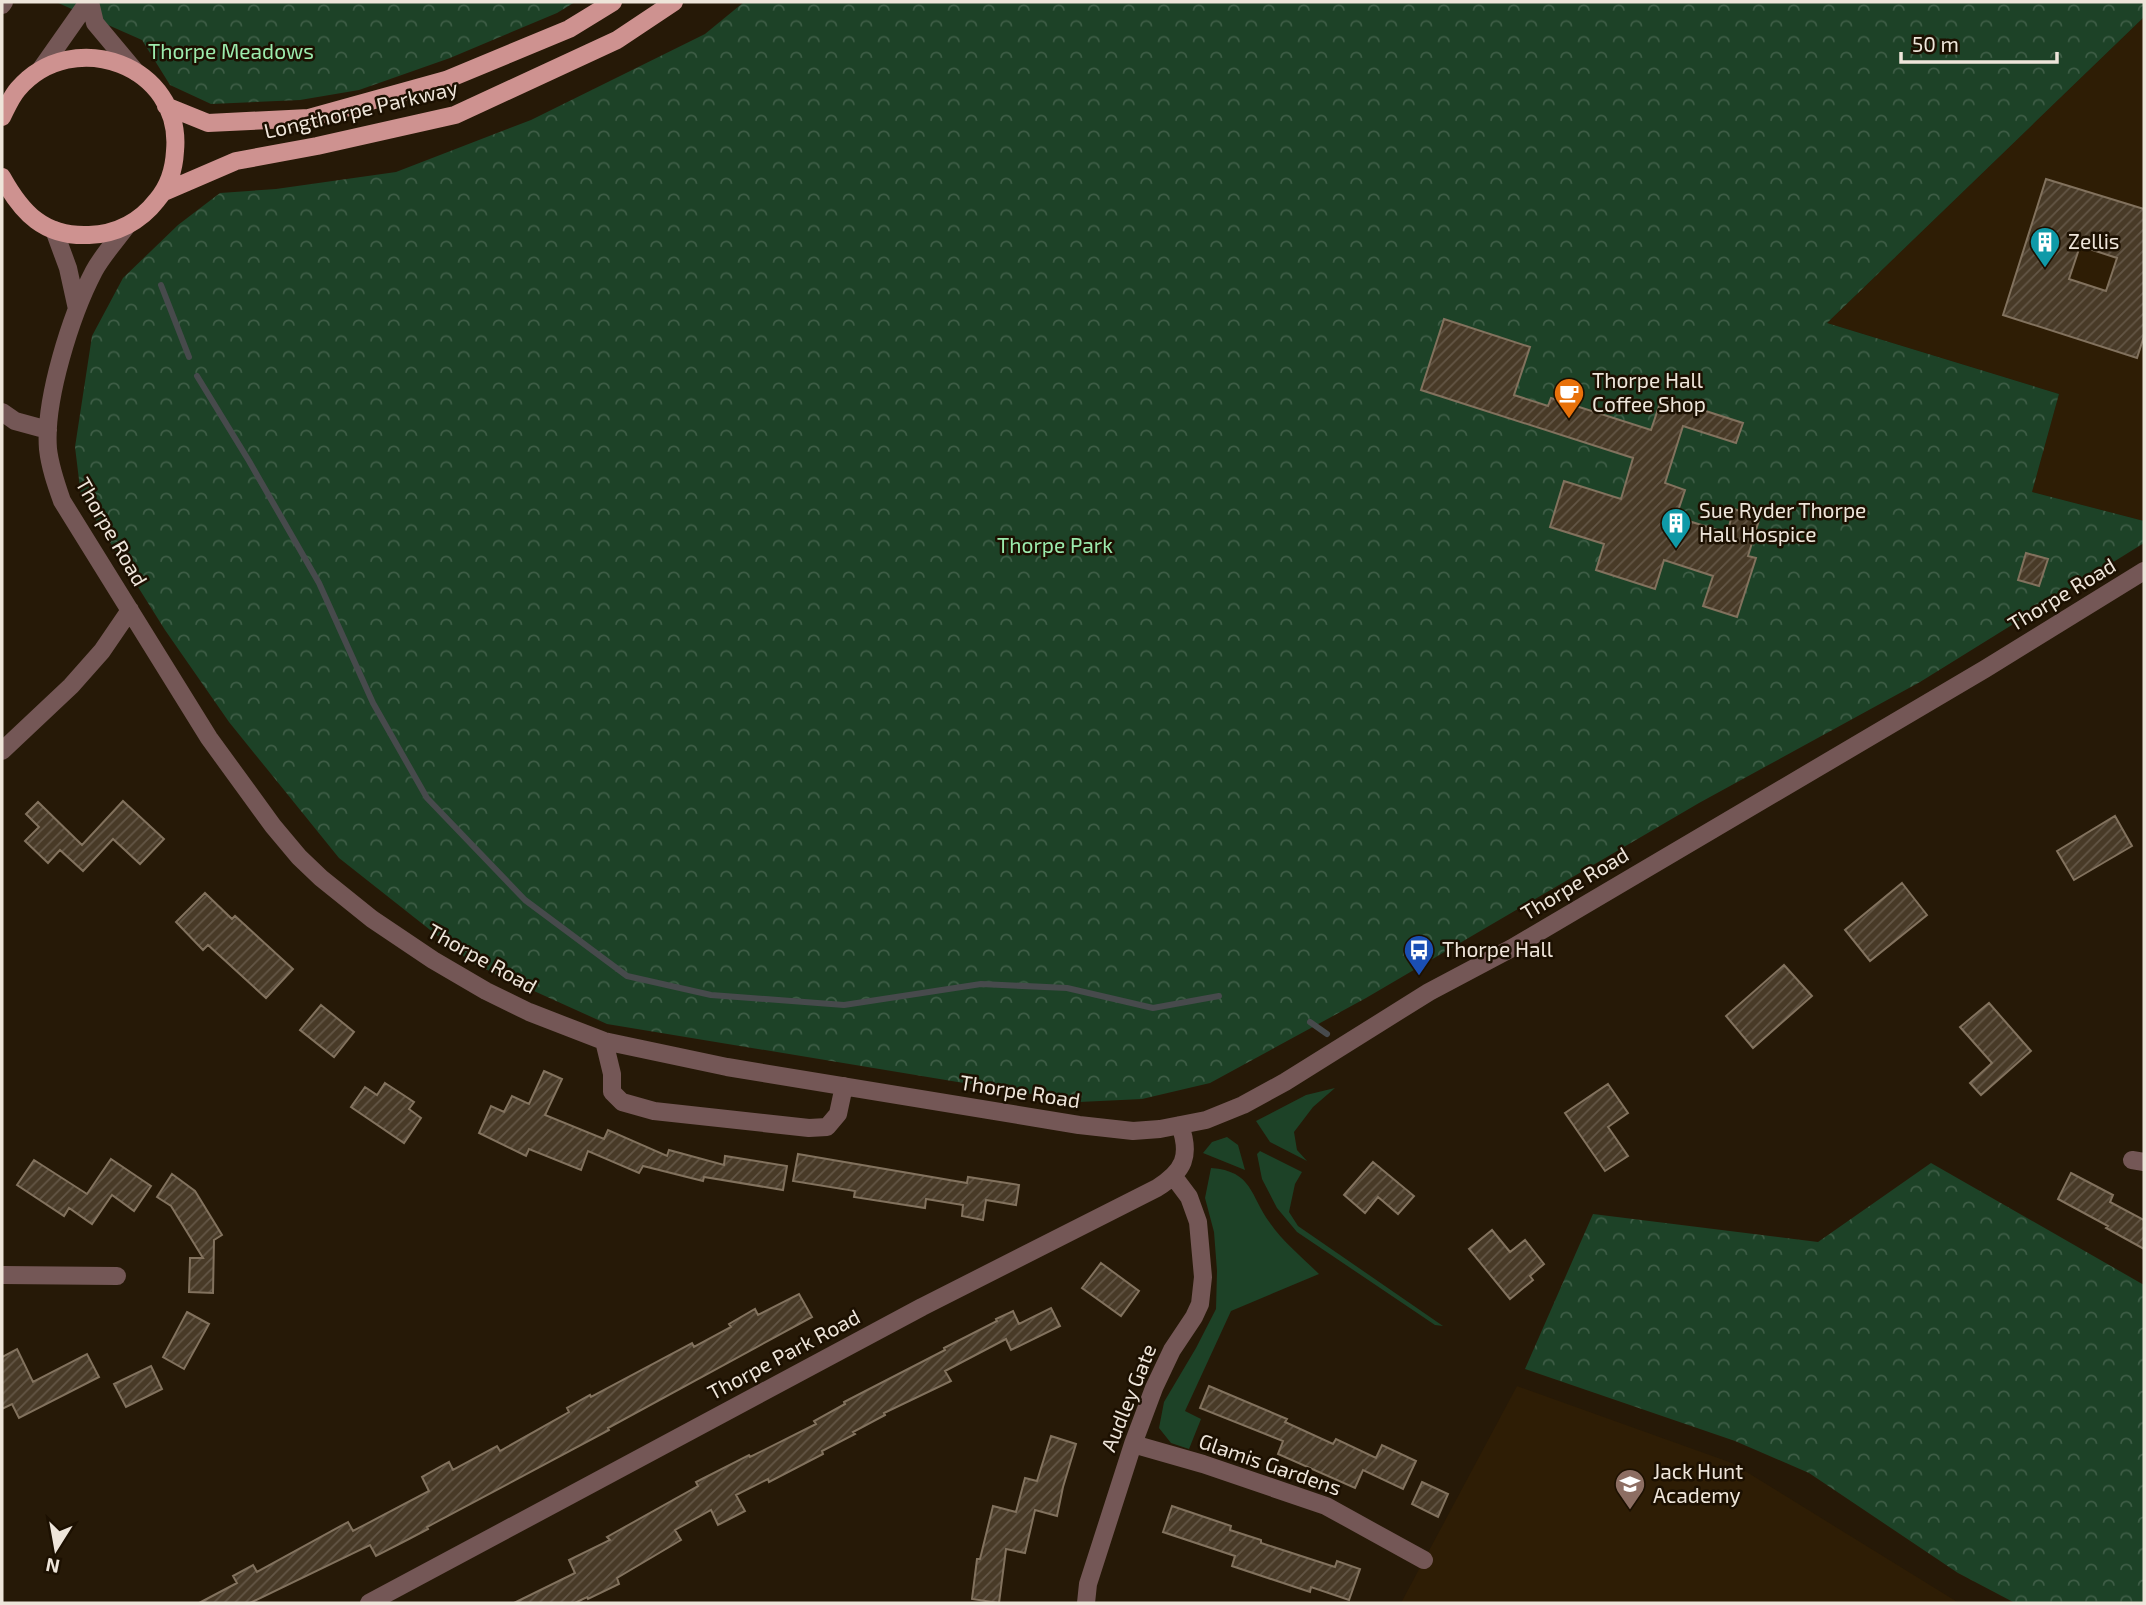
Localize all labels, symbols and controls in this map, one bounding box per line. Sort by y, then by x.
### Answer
scale bar [1901,21,2057,65]
text: 50 m [1912,31,1959,56]
park label: Thorpe Meadows [148,38,314,63]
street label: Longthorpe Parkway [261,74,460,143]
building icon: Zellis [2028,225,2062,269]
place label: Zellis [2068,228,2120,253]
place label: Thorpe Hall Coffee Shop [1592,367,1706,416]
cafe icon: Thorpe Hall Coffee Shop [1552,376,1586,420]
street label: Thorpe Road [71,472,153,590]
place label: Sue Ryder Thorpe Hall Hospice [1699,497,1866,546]
building icon: Sue Ryder Thorpe Hall Hospice [1659,506,1693,550]
park label: Thorpe Park [997,532,1113,557]
street label: Thorpe Road [2003,552,2120,636]
street label: Thorpe Road [1516,841,1633,925]
street label: Thorpe Road [424,917,542,998]
bus stop icon: Thorpe Hall [1402,933,1436,977]
place label: Thorpe Hall [1442,936,1554,961]
street label: Thorpe Road [958,1069,1082,1112]
street label: Thorpe Park Road [703,1303,864,1404]
street label: Audley Gate [1095,1340,1161,1455]
street label: Glamis Gardens [1196,1428,1345,1500]
place label: Jack Hunt Academy [1653,1458,1743,1507]
school or university icon: Jack Hunt Academy [1613,1467,1647,1511]
north arrow [21,1514,91,1584]
text: N [44,1554,62,1579]

